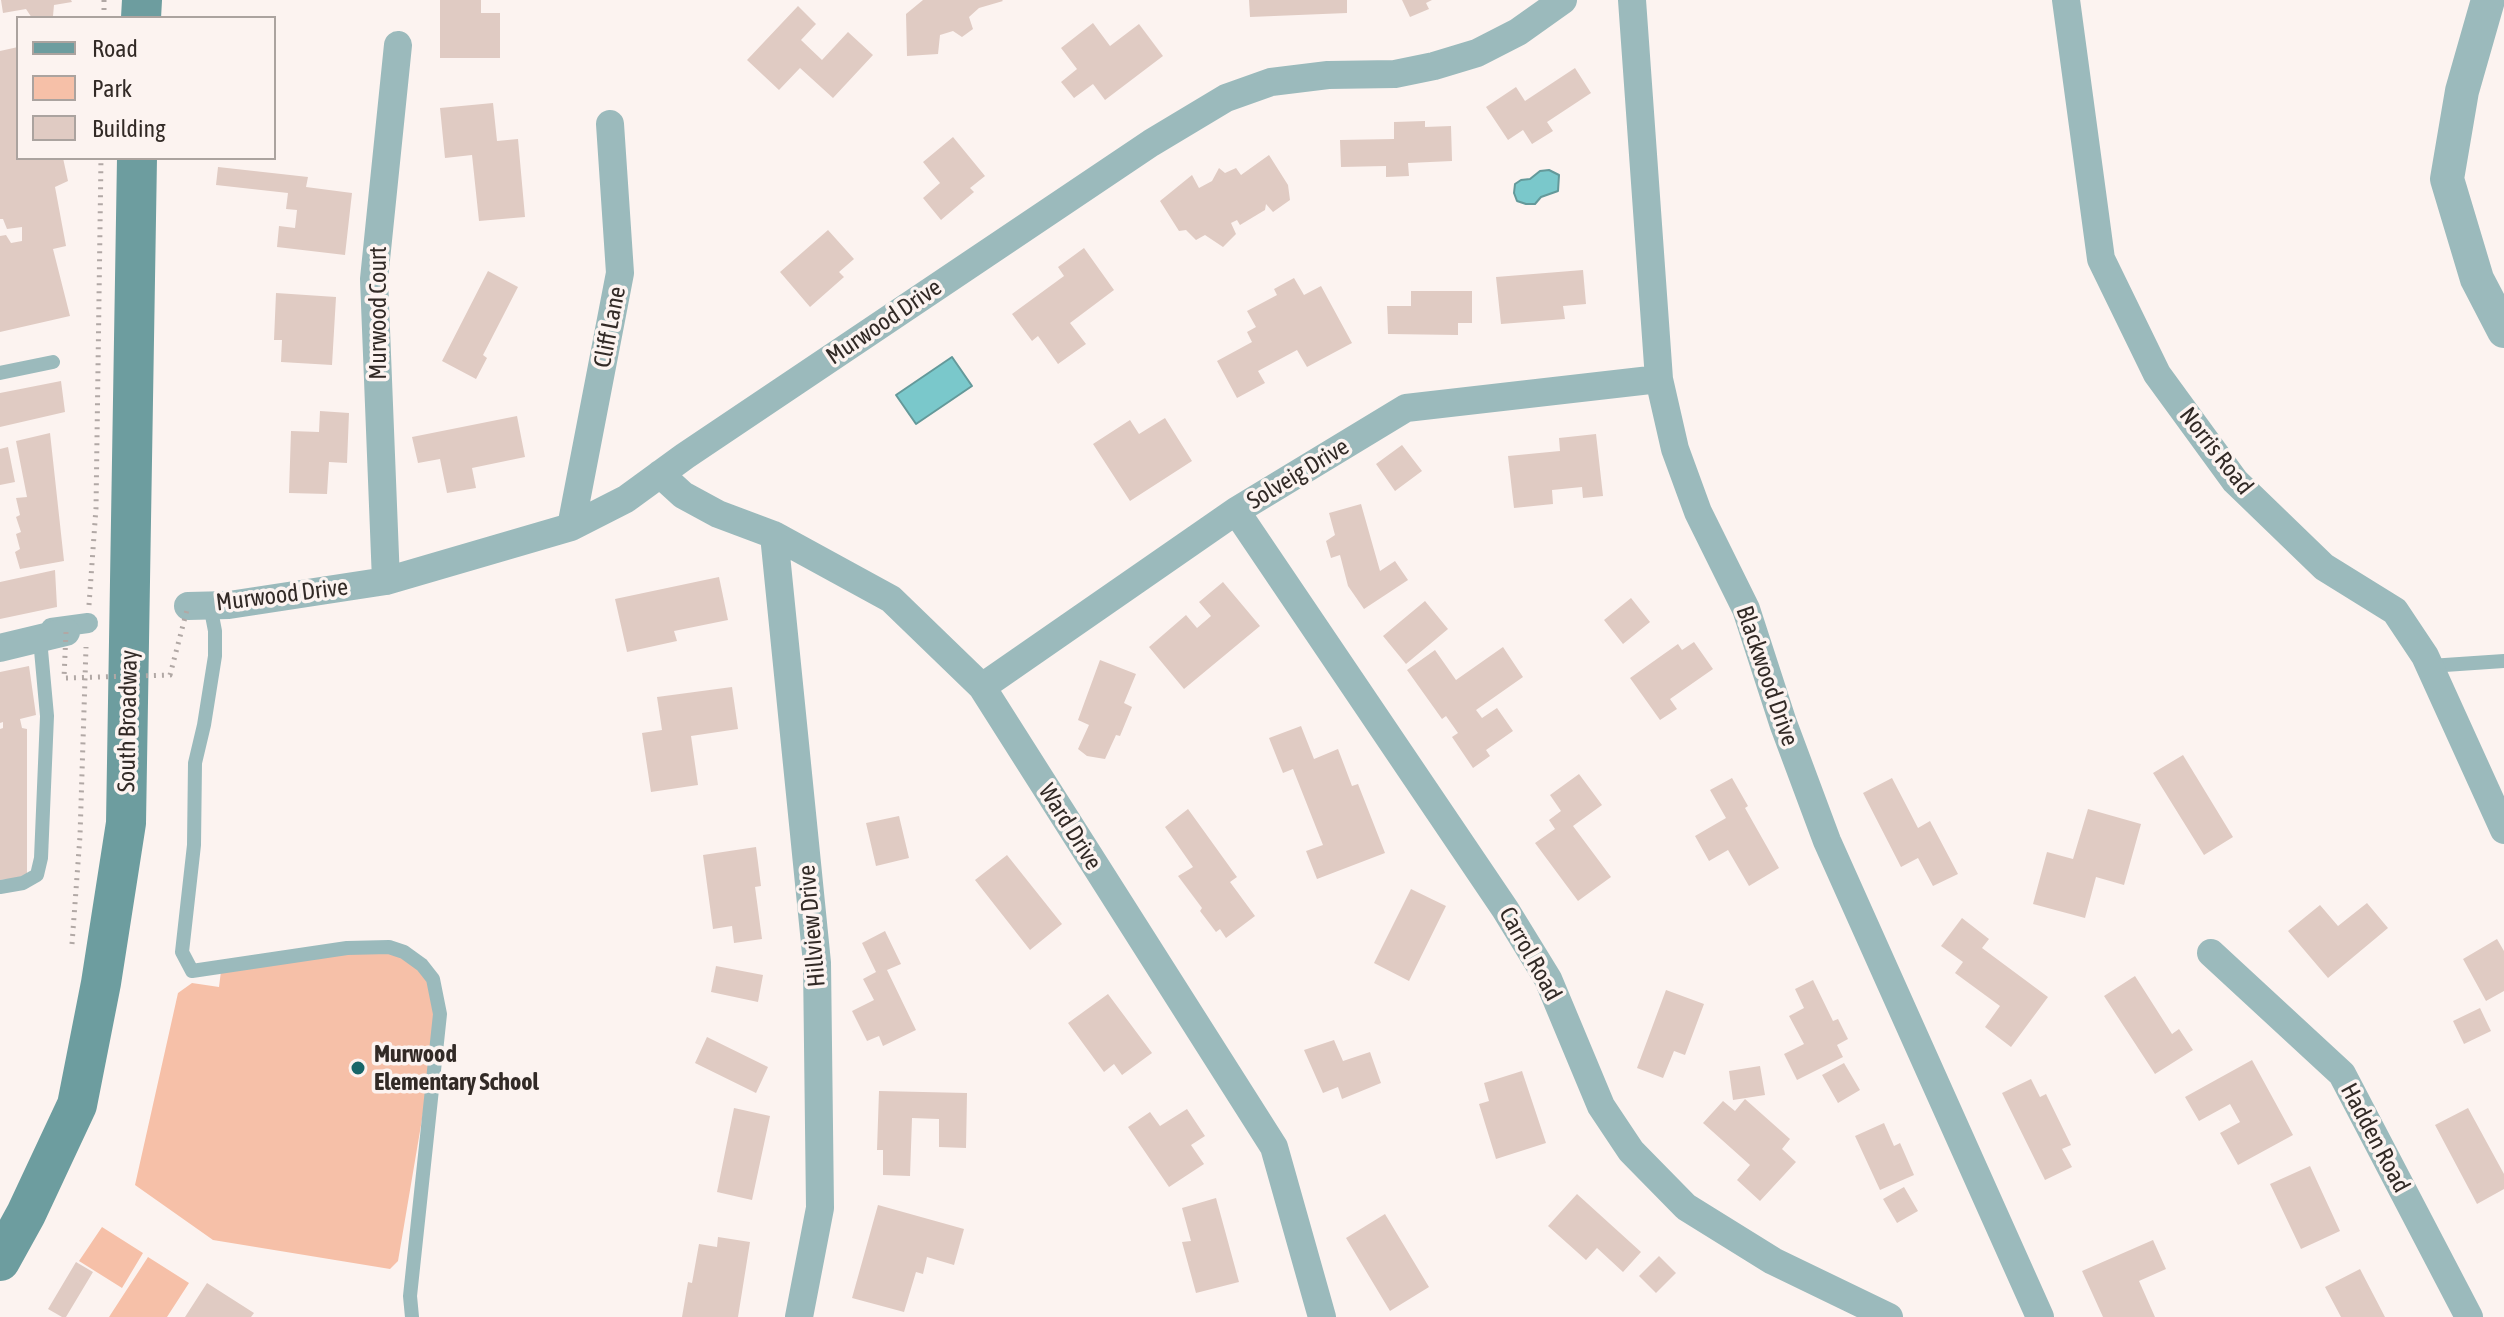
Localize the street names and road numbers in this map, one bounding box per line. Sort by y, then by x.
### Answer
street label: Murwood Court [364,246,392,380]
street label: Murwood Drive [821,273,947,371]
street label: Cliff Lane [588,284,632,370]
street label: Norris Road [2173,402,2259,500]
street label: Solveig Drive [1242,432,1354,516]
street label: Murwood Drive [214,573,350,617]
street label: Blackwood Drive [1730,602,1804,750]
street label: South Broadway [112,650,144,792]
street label: Ward Drive [1032,779,1108,875]
street label: Hillview Drive [792,864,832,988]
street label: Carrol Road [1492,902,1568,1006]
street label: Hadden Road [2334,1078,2416,1198]

